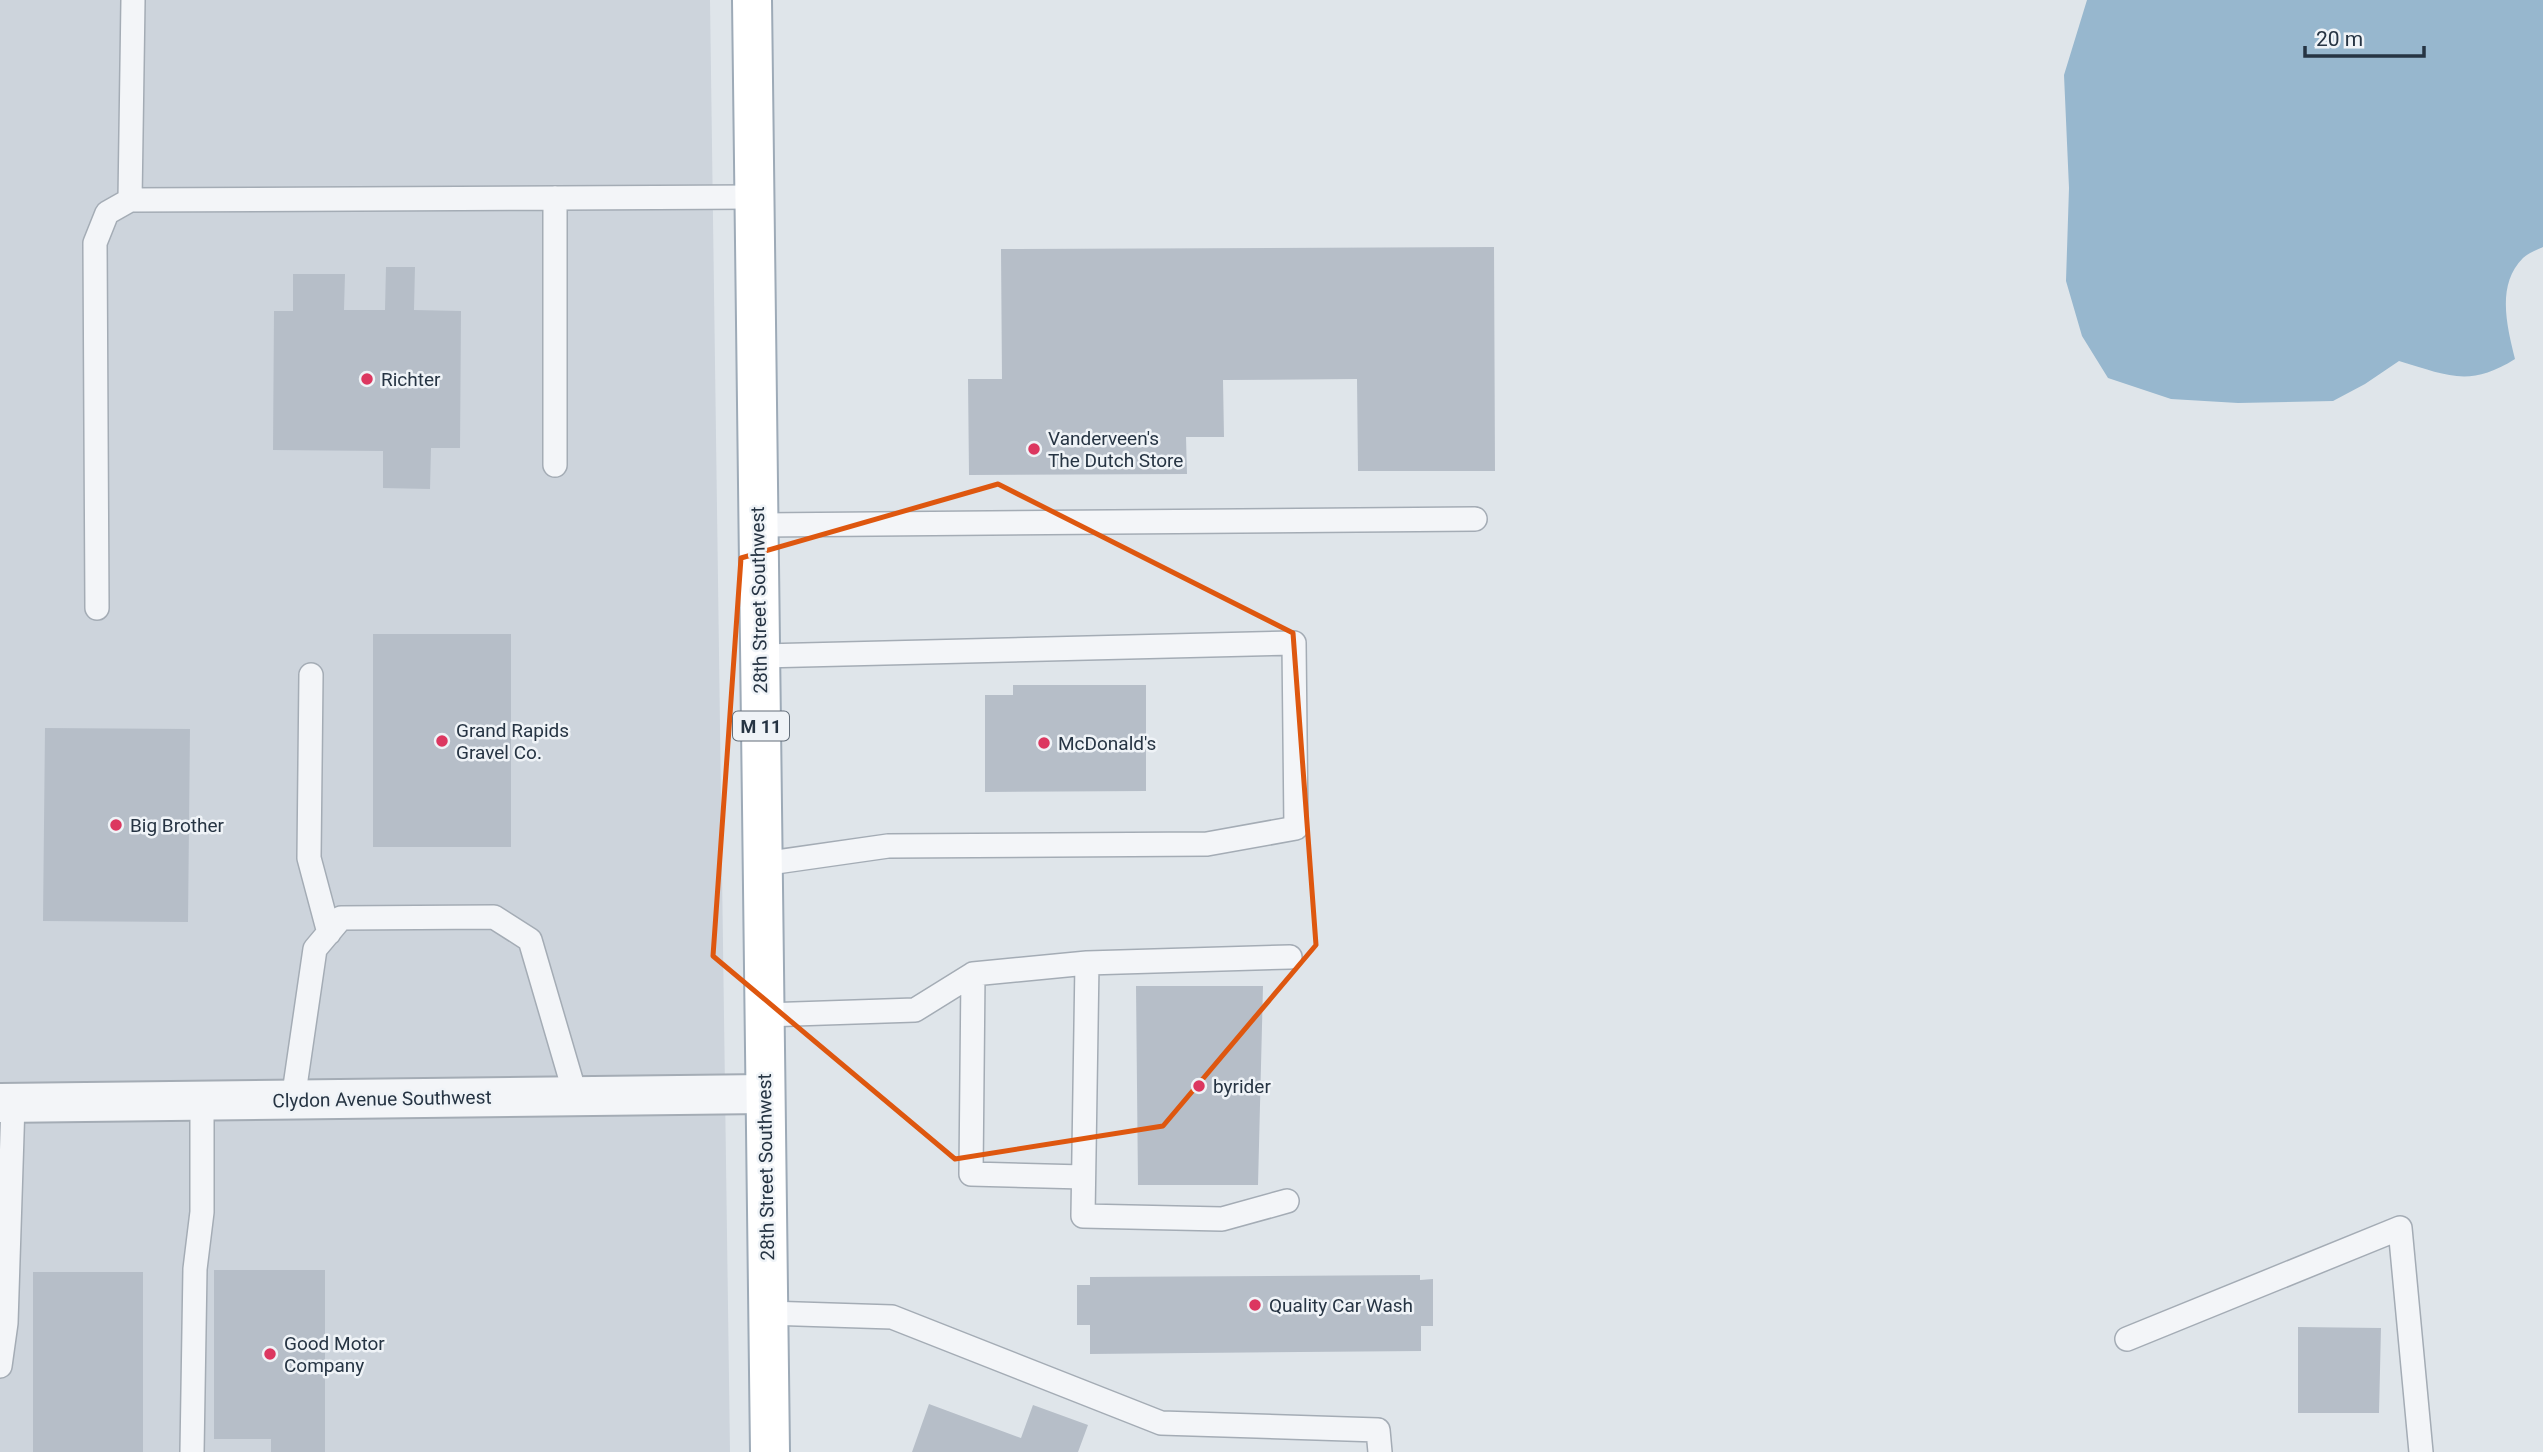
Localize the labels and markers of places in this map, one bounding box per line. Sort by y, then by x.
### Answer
place label: Richter [381,368,441,391]
marker: Richter [359,371,375,387]
place label: Vanderveen's The Dutch Store [1048,427,1183,472]
marker: Vanderveen's The Dutch Store [1026,441,1042,457]
place label: Grand Rapids Gravel Co. [456,719,569,764]
place label: McDonald's [1058,732,1156,755]
marker: Grand Rapids Gravel Co. [434,733,450,749]
marker: McDonald's [1036,735,1052,751]
place label: Big Brother [130,814,225,837]
marker: Big Brother [108,817,124,833]
place label: byrider [1213,1075,1271,1098]
marker: byrider [1191,1078,1207,1094]
place label: Quality Car Wash [1269,1294,1413,1317]
marker: Quality Car Wash [1247,1297,1263,1313]
place label: Good Motor Company [284,1332,385,1377]
marker: Good Motor Company [262,1346,278,1362]

